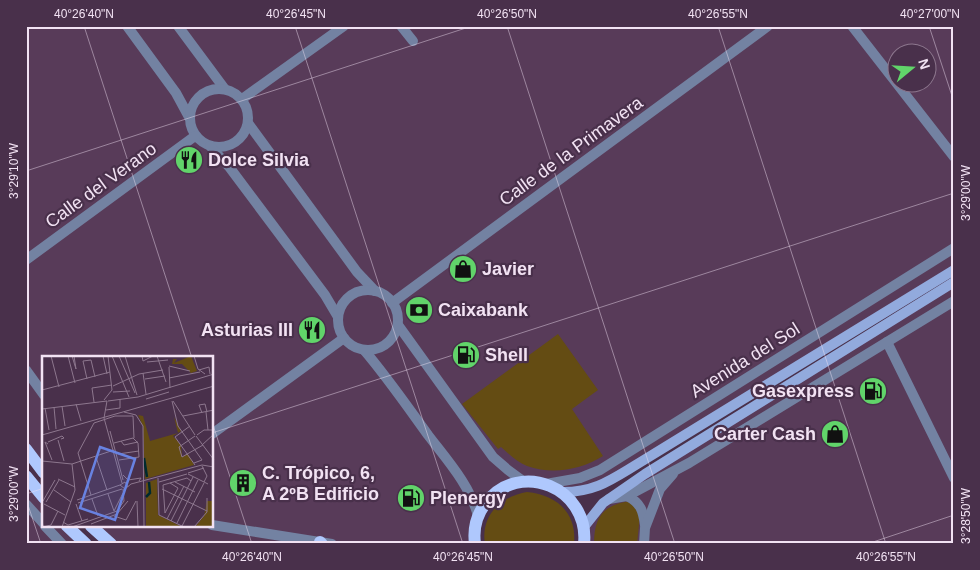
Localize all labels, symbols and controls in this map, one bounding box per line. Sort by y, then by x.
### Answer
text: 40°26'40"N [54,7,114,21]
text: 40°26'45"N [266,7,326,21]
text: 40°26'50"N [477,7,537,21]
text: 40°26'55"N [688,7,748,21]
text: 40°27'00"N [900,7,960,21]
north arrow [888,42,938,92]
text: N [915,57,934,71]
street label: Calle de la Primavera [496,92,647,210]
street label: Calle del Verano [42,138,160,232]
text: 3°29'10"W [7,142,21,199]
restaurant icon: Dolce Silvia [174,145,204,175]
place label: Dolce Silvia [208,150,310,170]
text: 3°29'00"W [959,164,973,221]
shop icon: Javier [448,254,478,284]
place label: Javier [482,259,534,279]
bank icon: Caixabank [404,295,434,325]
place label: Caixabank [438,300,529,320]
restaurant icon: Asturias III [297,315,327,345]
street label: Avenida del Sol [687,318,803,402]
place label: Asturias III [201,320,293,340]
fuel station icon: Shell [451,340,481,370]
place label: Shell [485,345,528,365]
inset map [42,356,214,528]
fuel station icon: Gasexpress [858,376,888,406]
place label: Gasexpress [752,381,854,401]
shop icon: Carter Cash [820,419,850,449]
place label: Carter Cash [714,424,816,444]
place label: C. Trópico, 6, A 2ºB Edificio [262,463,379,504]
text: 3°29'00"W [7,465,21,522]
building icon: C. Trópico, 6, A 2ºB Edificio [228,468,258,498]
fuel station icon: Plenergy [396,483,426,513]
text: 3°28'50"W [959,487,973,544]
place label: Plenergy [430,488,506,508]
text: 40°26'40"N [222,550,282,564]
text: 40°26'45"N [433,550,493,564]
text: 40°26'50"N [644,550,704,564]
text: 40°26'55"N [856,550,916,564]

